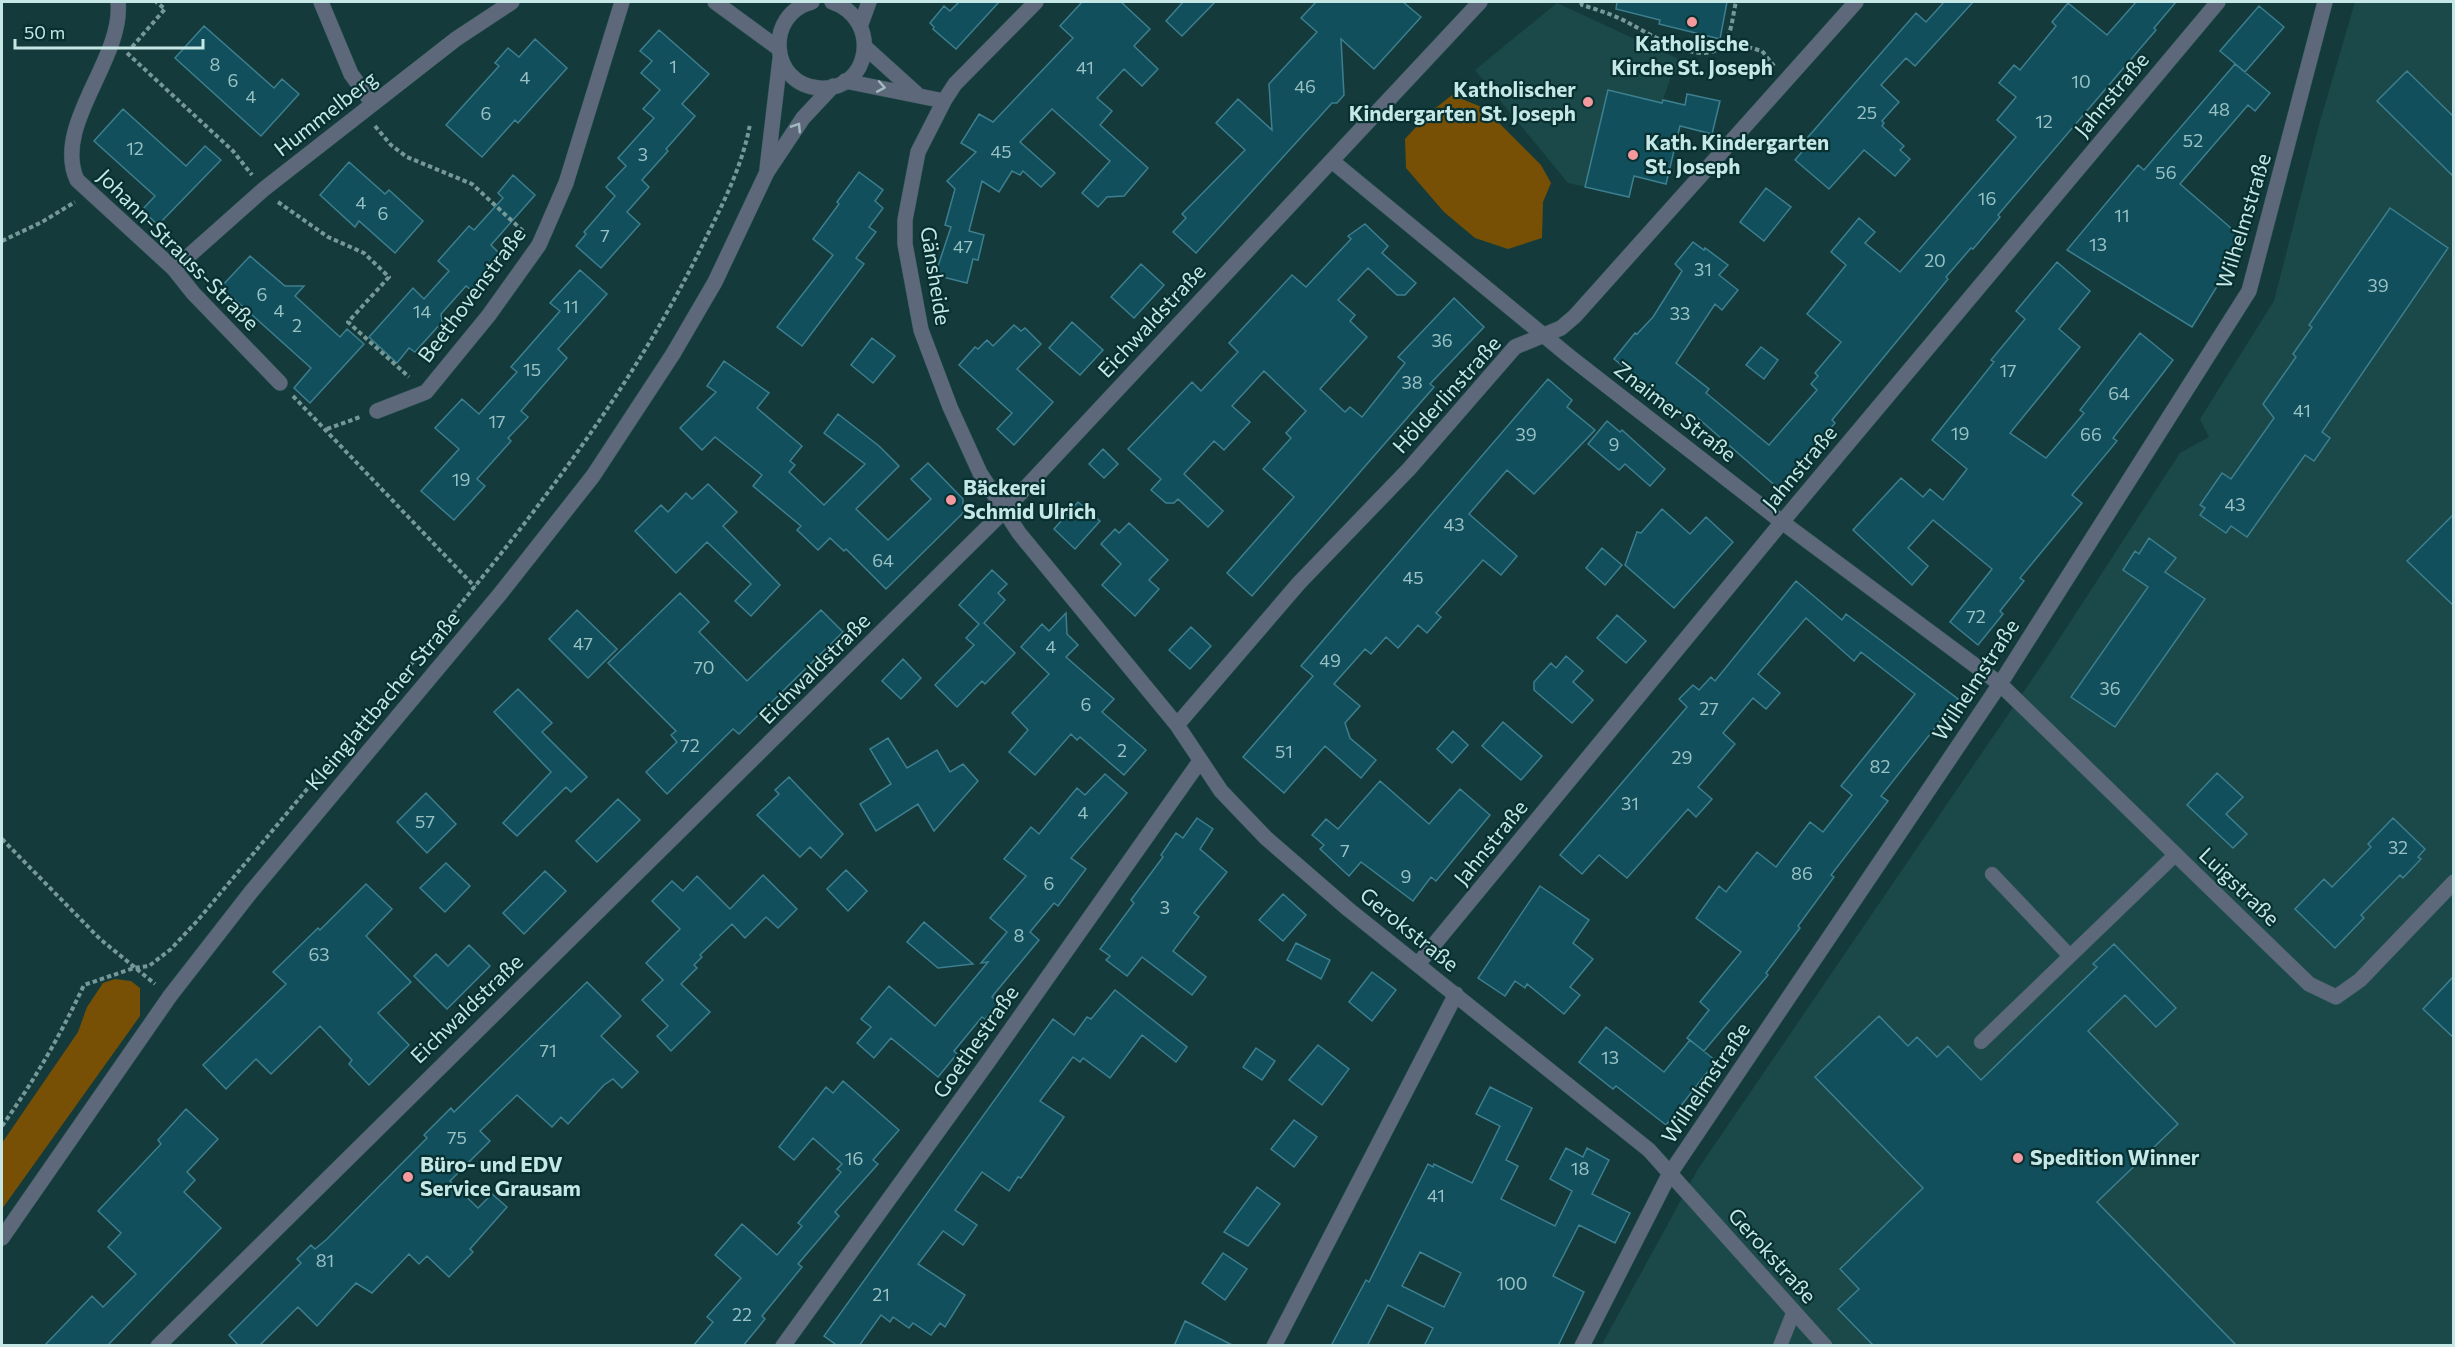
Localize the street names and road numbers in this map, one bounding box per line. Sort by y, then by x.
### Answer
street label: Jahnstraße [2068,47,2153,141]
street label: Hummelberg [269,65,382,161]
street label: Wilhelmstraße [2210,150,2275,291]
street label: Johann-Strauss-Straße [93,163,265,335]
street label: Beethovenstraße [412,221,530,367]
street label: Gänsheide [916,225,957,327]
street label: Eichwaldstraße [1092,258,1210,382]
street label: Hölderlinstraße [1387,330,1505,458]
street label: Znaimer Straße [1610,355,1742,466]
street label: Jahnstraße [1756,420,1841,514]
street label: Kleinglattbacher Straße [300,605,464,795]
street label: Eichwaldstraße [753,607,874,728]
street label: Wilhelmstraße [1926,614,2023,745]
street label: Jahnstraße [1448,794,1532,890]
street label: Luigstraße [2195,842,2285,930]
street label: Gerokstraße [1356,882,1464,976]
street label: Eichwaldstraße [405,948,527,1068]
street label: Goethestraße [927,980,1023,1102]
street label: Wilhelmstraße [1655,1017,1754,1147]
street label: Gerokstraße [1724,1202,1822,1308]

